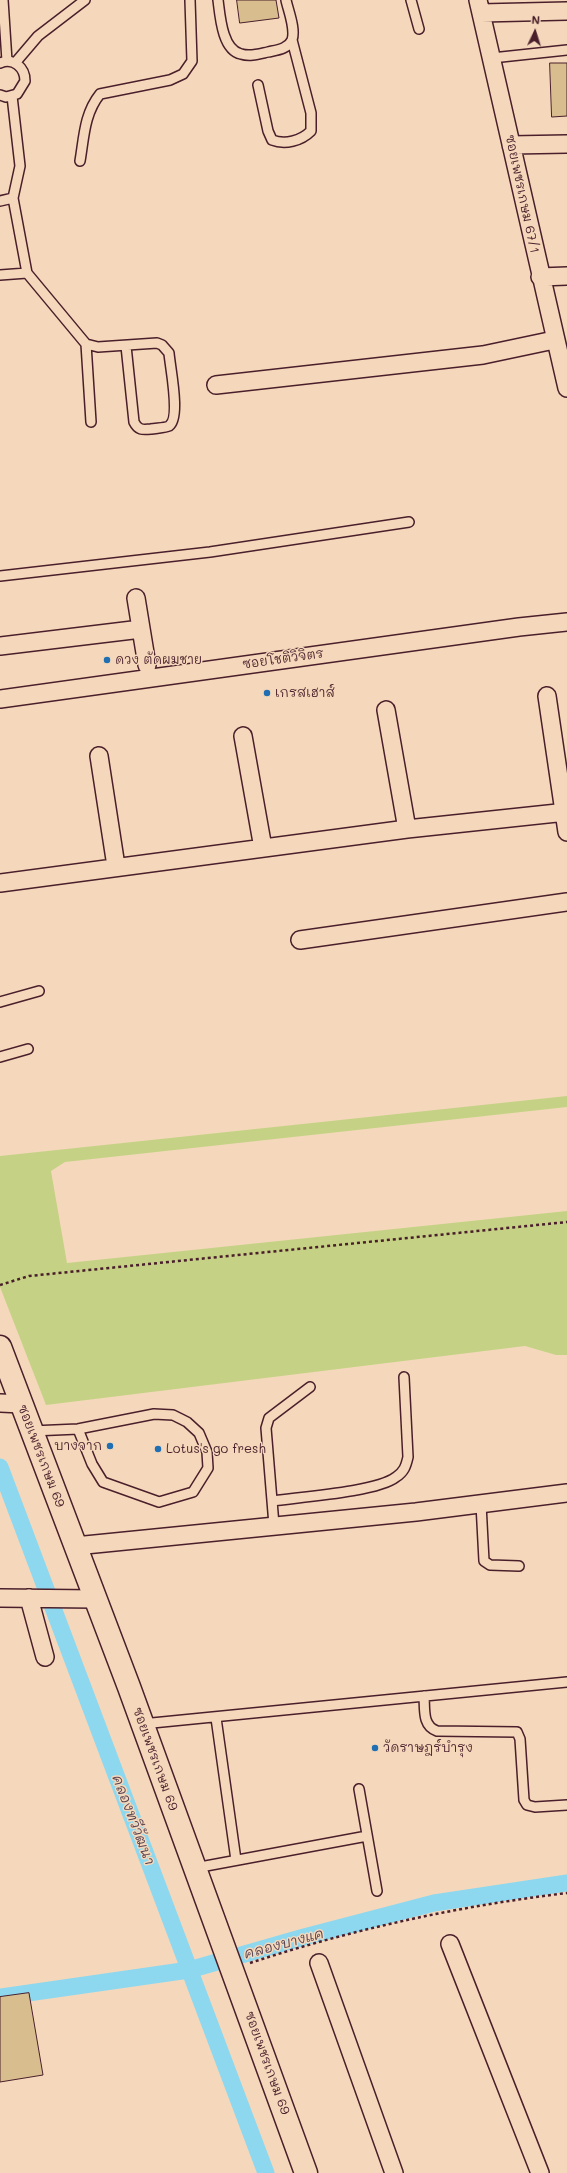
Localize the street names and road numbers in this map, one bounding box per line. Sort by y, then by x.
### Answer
street label: ซอยเพชรเกษม 67/1 [502,133,542,255]
street label: ซอยโชติวิจิตร [241,646,325,672]
street label: ซอยเพชรเกษม 69 [14,1402,68,1510]
street label: ซอยเพชรเกษม 69 [129,1705,181,1813]
street label: ซอยเพชรเกษม 69 [241,2009,293,2117]

